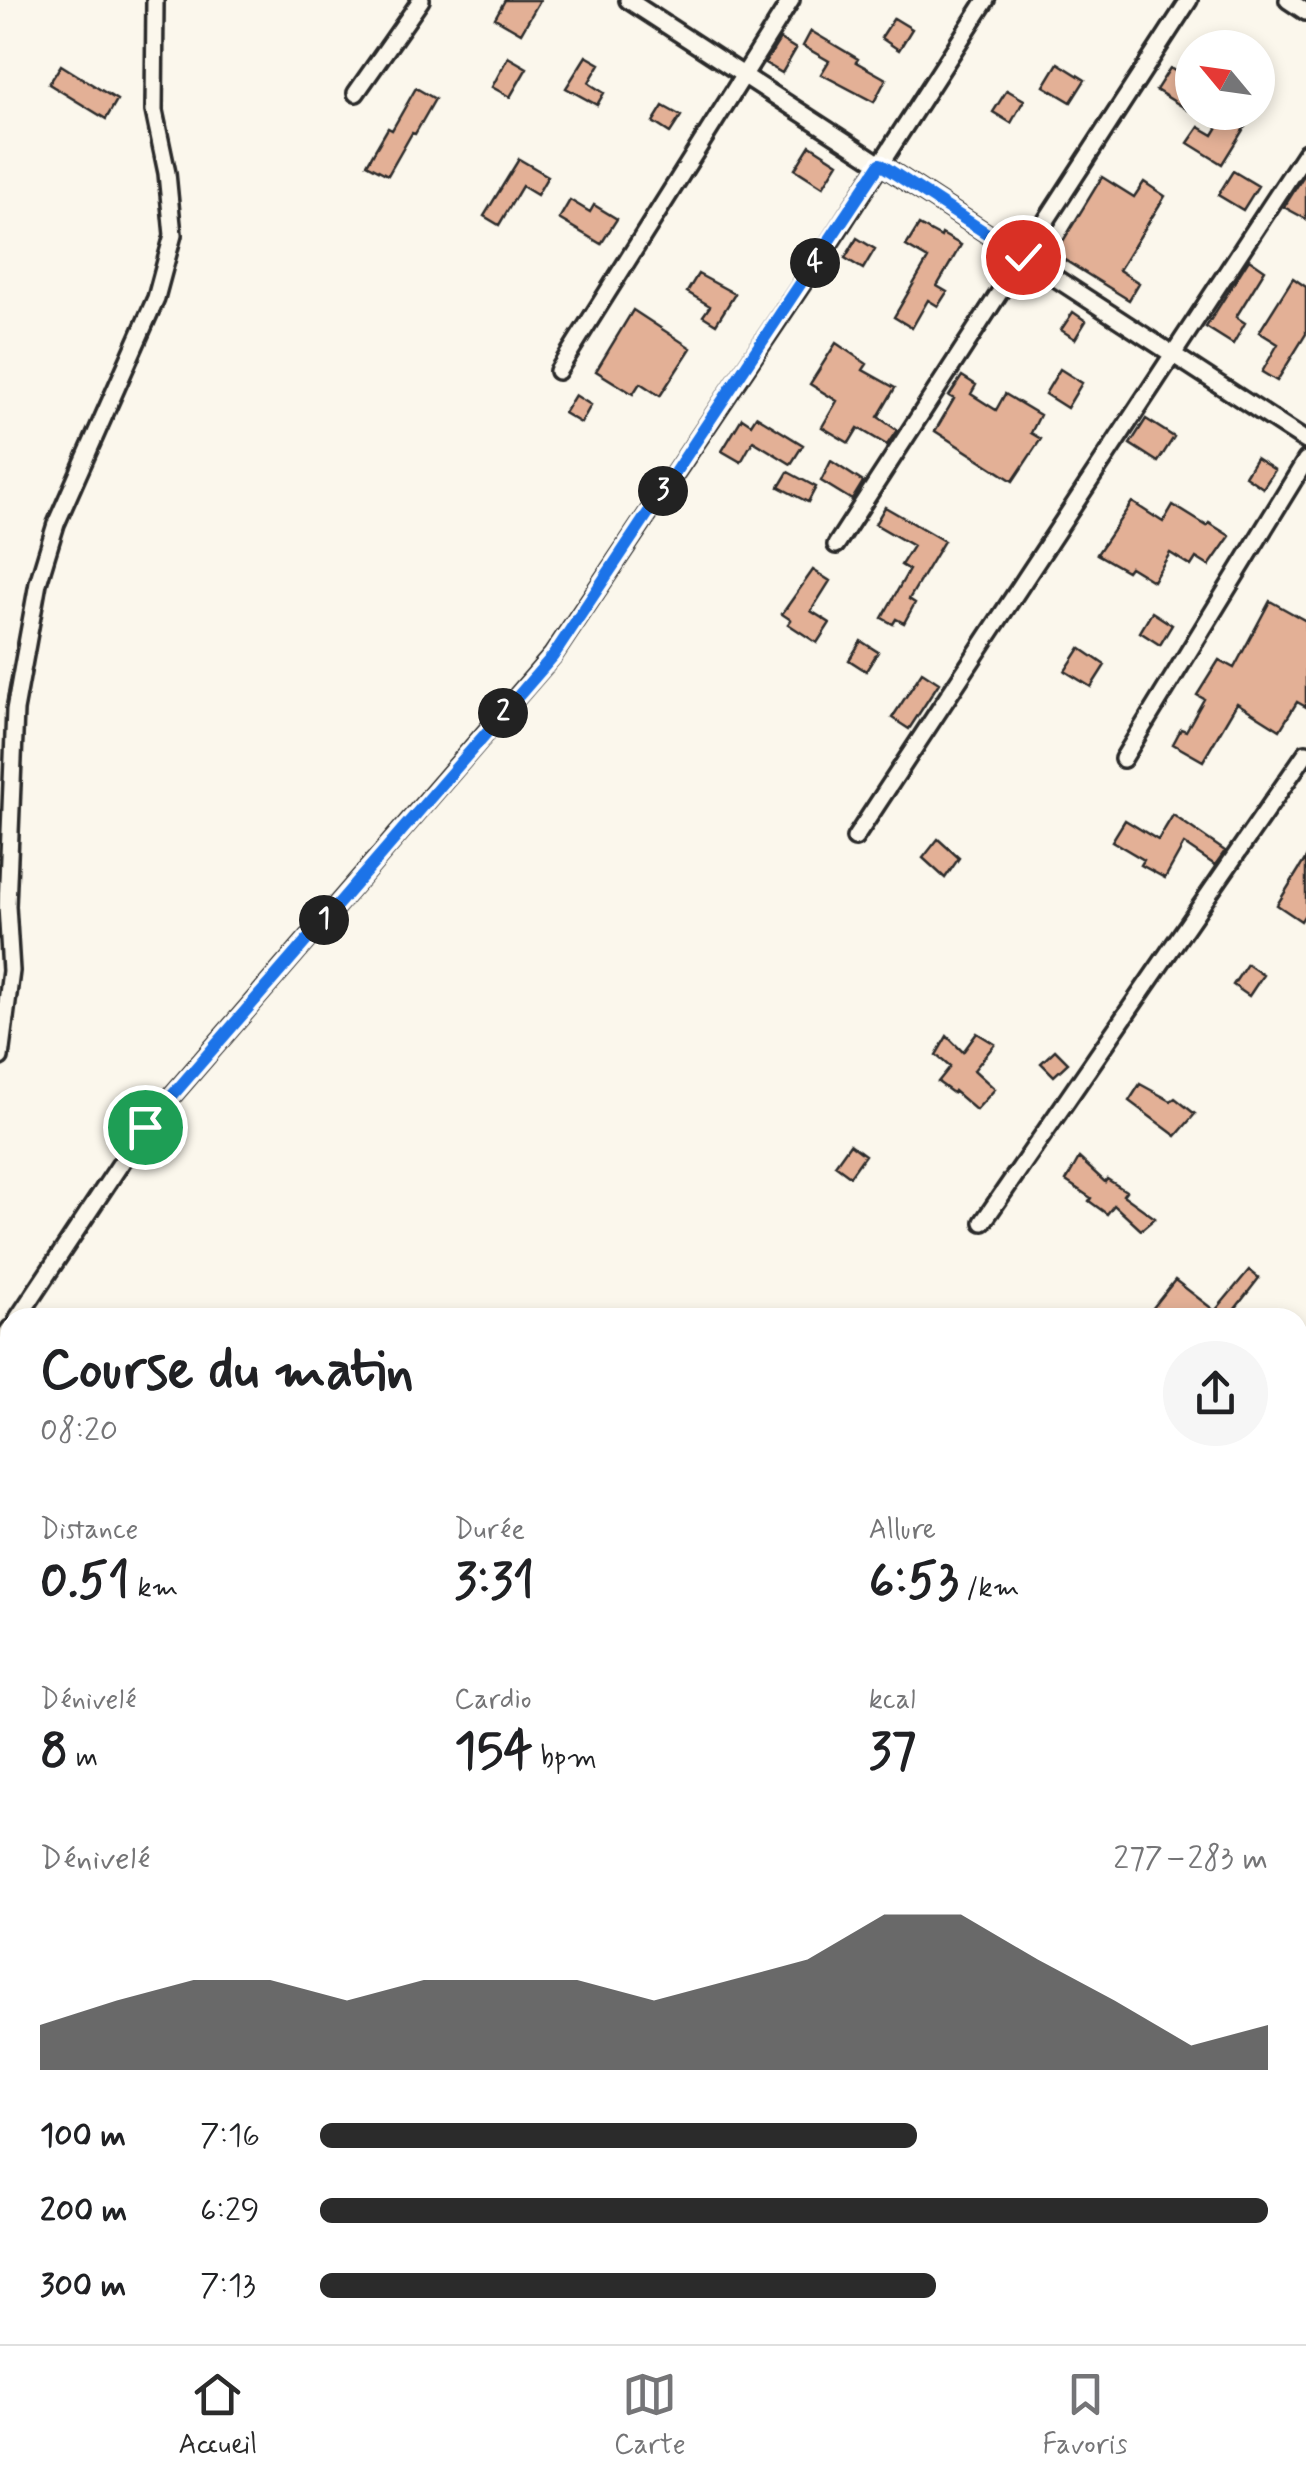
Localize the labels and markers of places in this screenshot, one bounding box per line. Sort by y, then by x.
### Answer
pin [981,215,1066,300]
pin: 4 [790,238,840,288]
pin: 3 [638,466,688,516]
pin: 2 [478,688,528,738]
pin: 1 [299,895,349,945]
pin [103,1085,188,1170]

